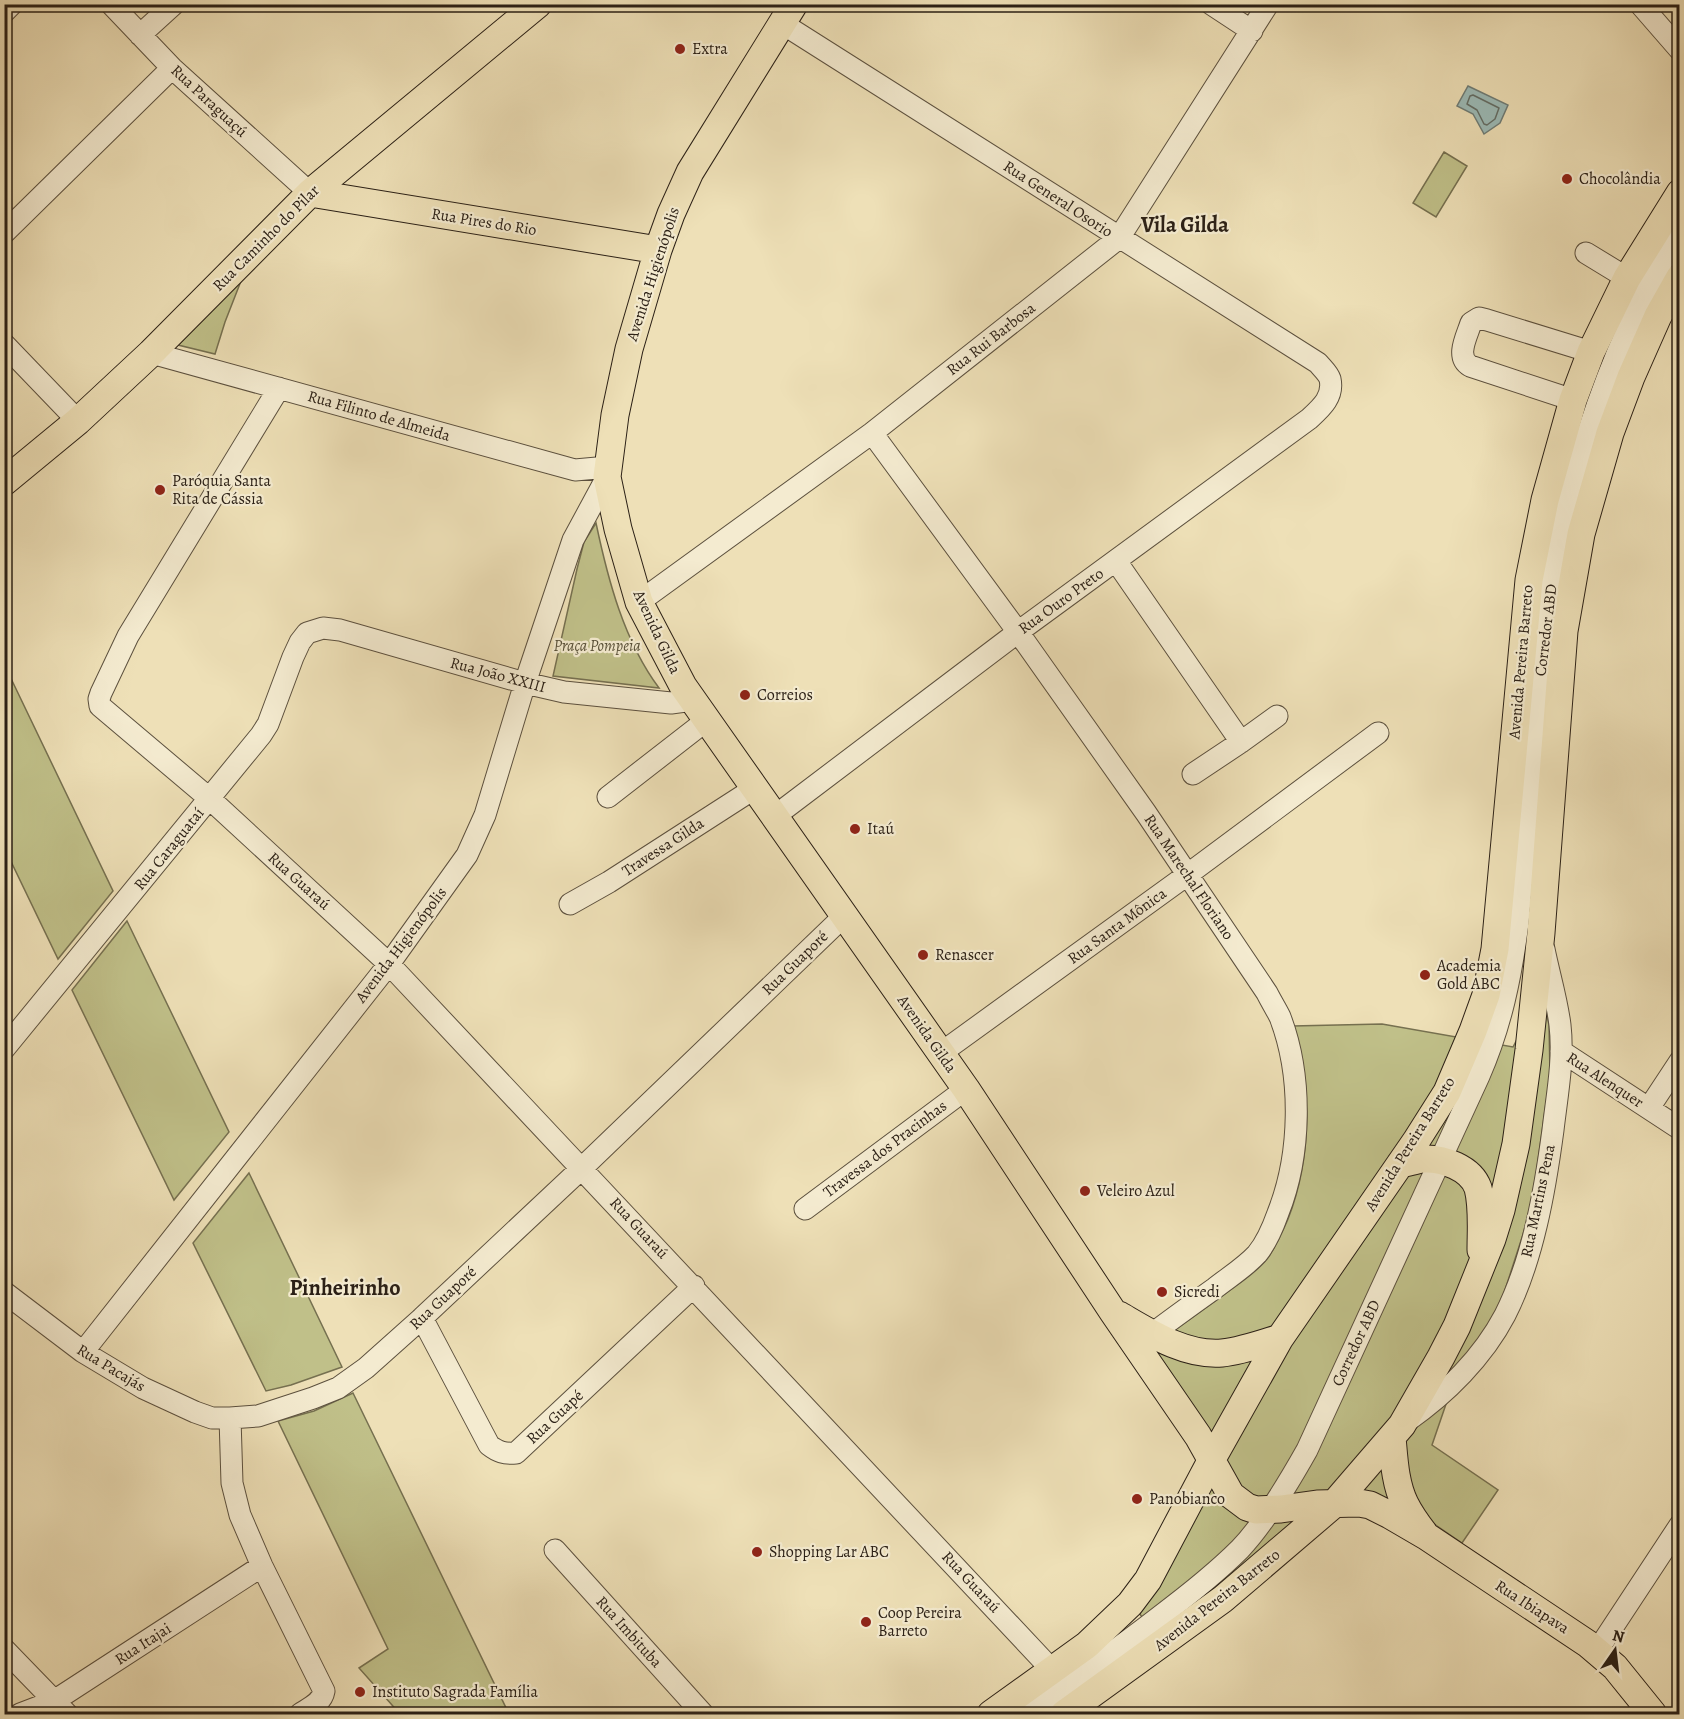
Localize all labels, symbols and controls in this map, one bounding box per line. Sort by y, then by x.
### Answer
place label: Extra [692,38,728,60]
marker: Extra [673,42,687,56]
street label: Rua Paraguaçú [166,60,252,143]
street label: Rua General Osorio [999,155,1117,243]
place label: Chocolândia [1579,168,1661,190]
marker: Chocolândia [1560,172,1574,186]
street label: Rua Caminho do Pilar [208,180,324,296]
street label: Rua Pires do Rio [430,203,538,241]
street label: Avenida Higienópolis [621,204,685,345]
district label: Vila Gilda [1140,210,1229,240]
street label: Rua Rui Barbosa [942,297,1040,381]
street label: Rua Filinto de Almeida [305,385,453,447]
place label: Paróquia Santa Rita de Cássia [172,470,272,510]
marker: Paróquia Santa Rita de Cássia [153,483,167,497]
street label: Rua Ouro Preto [1014,563,1108,639]
street label: Corredor ABD [1529,583,1563,677]
street label: Avenida Pereira Barreto [1503,584,1539,741]
street label: Avenida Gilda [628,585,686,678]
park label: Praça Pompeia [553,635,641,657]
street label: Rua João XXIII [448,652,548,698]
place label: Correios [757,684,813,706]
marker: Correios [738,688,752,702]
street label: Rua Caraguataí [129,803,209,895]
street label: Rua Marechal Floriano [1139,810,1239,944]
street label: Travessa Gilda [618,812,709,882]
place label: Itaú [867,818,895,840]
marker: Itaú [848,822,862,836]
street label: Rua Guaraú [263,847,335,915]
street label: Rua Santa Mônica [1063,882,1171,969]
street label: Avenida Higienópolis [350,883,452,1008]
street label: Rua Guaporé [757,926,833,1000]
place label: Renascer [935,944,994,966]
marker: Renascer [916,948,930,962]
place label: Academia Gold ABC [1436,955,1502,995]
marker: Academia Gold ABC [1418,968,1432,982]
street label: Avenida Gilda [891,990,962,1078]
street label: Rua Alenquer [1562,1047,1648,1113]
street label: Avenida Pereira Barreto [1359,1073,1460,1216]
street label: Travessa dos Pracinhas [819,1095,951,1203]
street label: Rua Martins Pena [1515,1142,1561,1260]
place label: Veleiro Azul [1096,1180,1175,1202]
marker: Veleiro Azul [1078,1184,1092,1198]
street label: Rua Guaraú [605,1192,674,1264]
street label: Rua Guaporé [405,1261,481,1335]
district label: Pinheirinho [289,1273,401,1303]
place label: Sicredi [1174,1281,1220,1303]
marker: Sicredi [1155,1285,1169,1299]
street label: Corredor ABD [1326,1296,1386,1390]
street label: Rua Pacajás [73,1339,149,1397]
street label: Rua Guapé [522,1385,588,1449]
place label: Panobianco [1149,1488,1225,1510]
marker: Panobianco [1130,1492,1144,1506]
place label: Shopping Lar ABC [769,1541,889,1563]
street label: Avenida Pereira Barreto [1149,1544,1285,1657]
marker: Shopping Lar ABC [750,1545,764,1559]
street label: Rua Guaraú [937,1546,1006,1618]
street label: Rua Ibiapava [1491,1575,1574,1639]
street label: Rua Imbituba [591,1591,668,1673]
place label: Coop Pereira Barreto [878,1602,962,1642]
marker: Coop Pereira Barreto [859,1615,873,1629]
street label: Rua Itajai [111,1618,175,1670]
north arrow [1585,1620,1645,1680]
text: N [1610,1624,1627,1649]
place label: Instituto Sagrada Família [372,1681,538,1703]
marker: Instituto Sagrada Família [353,1685,367,1699]

